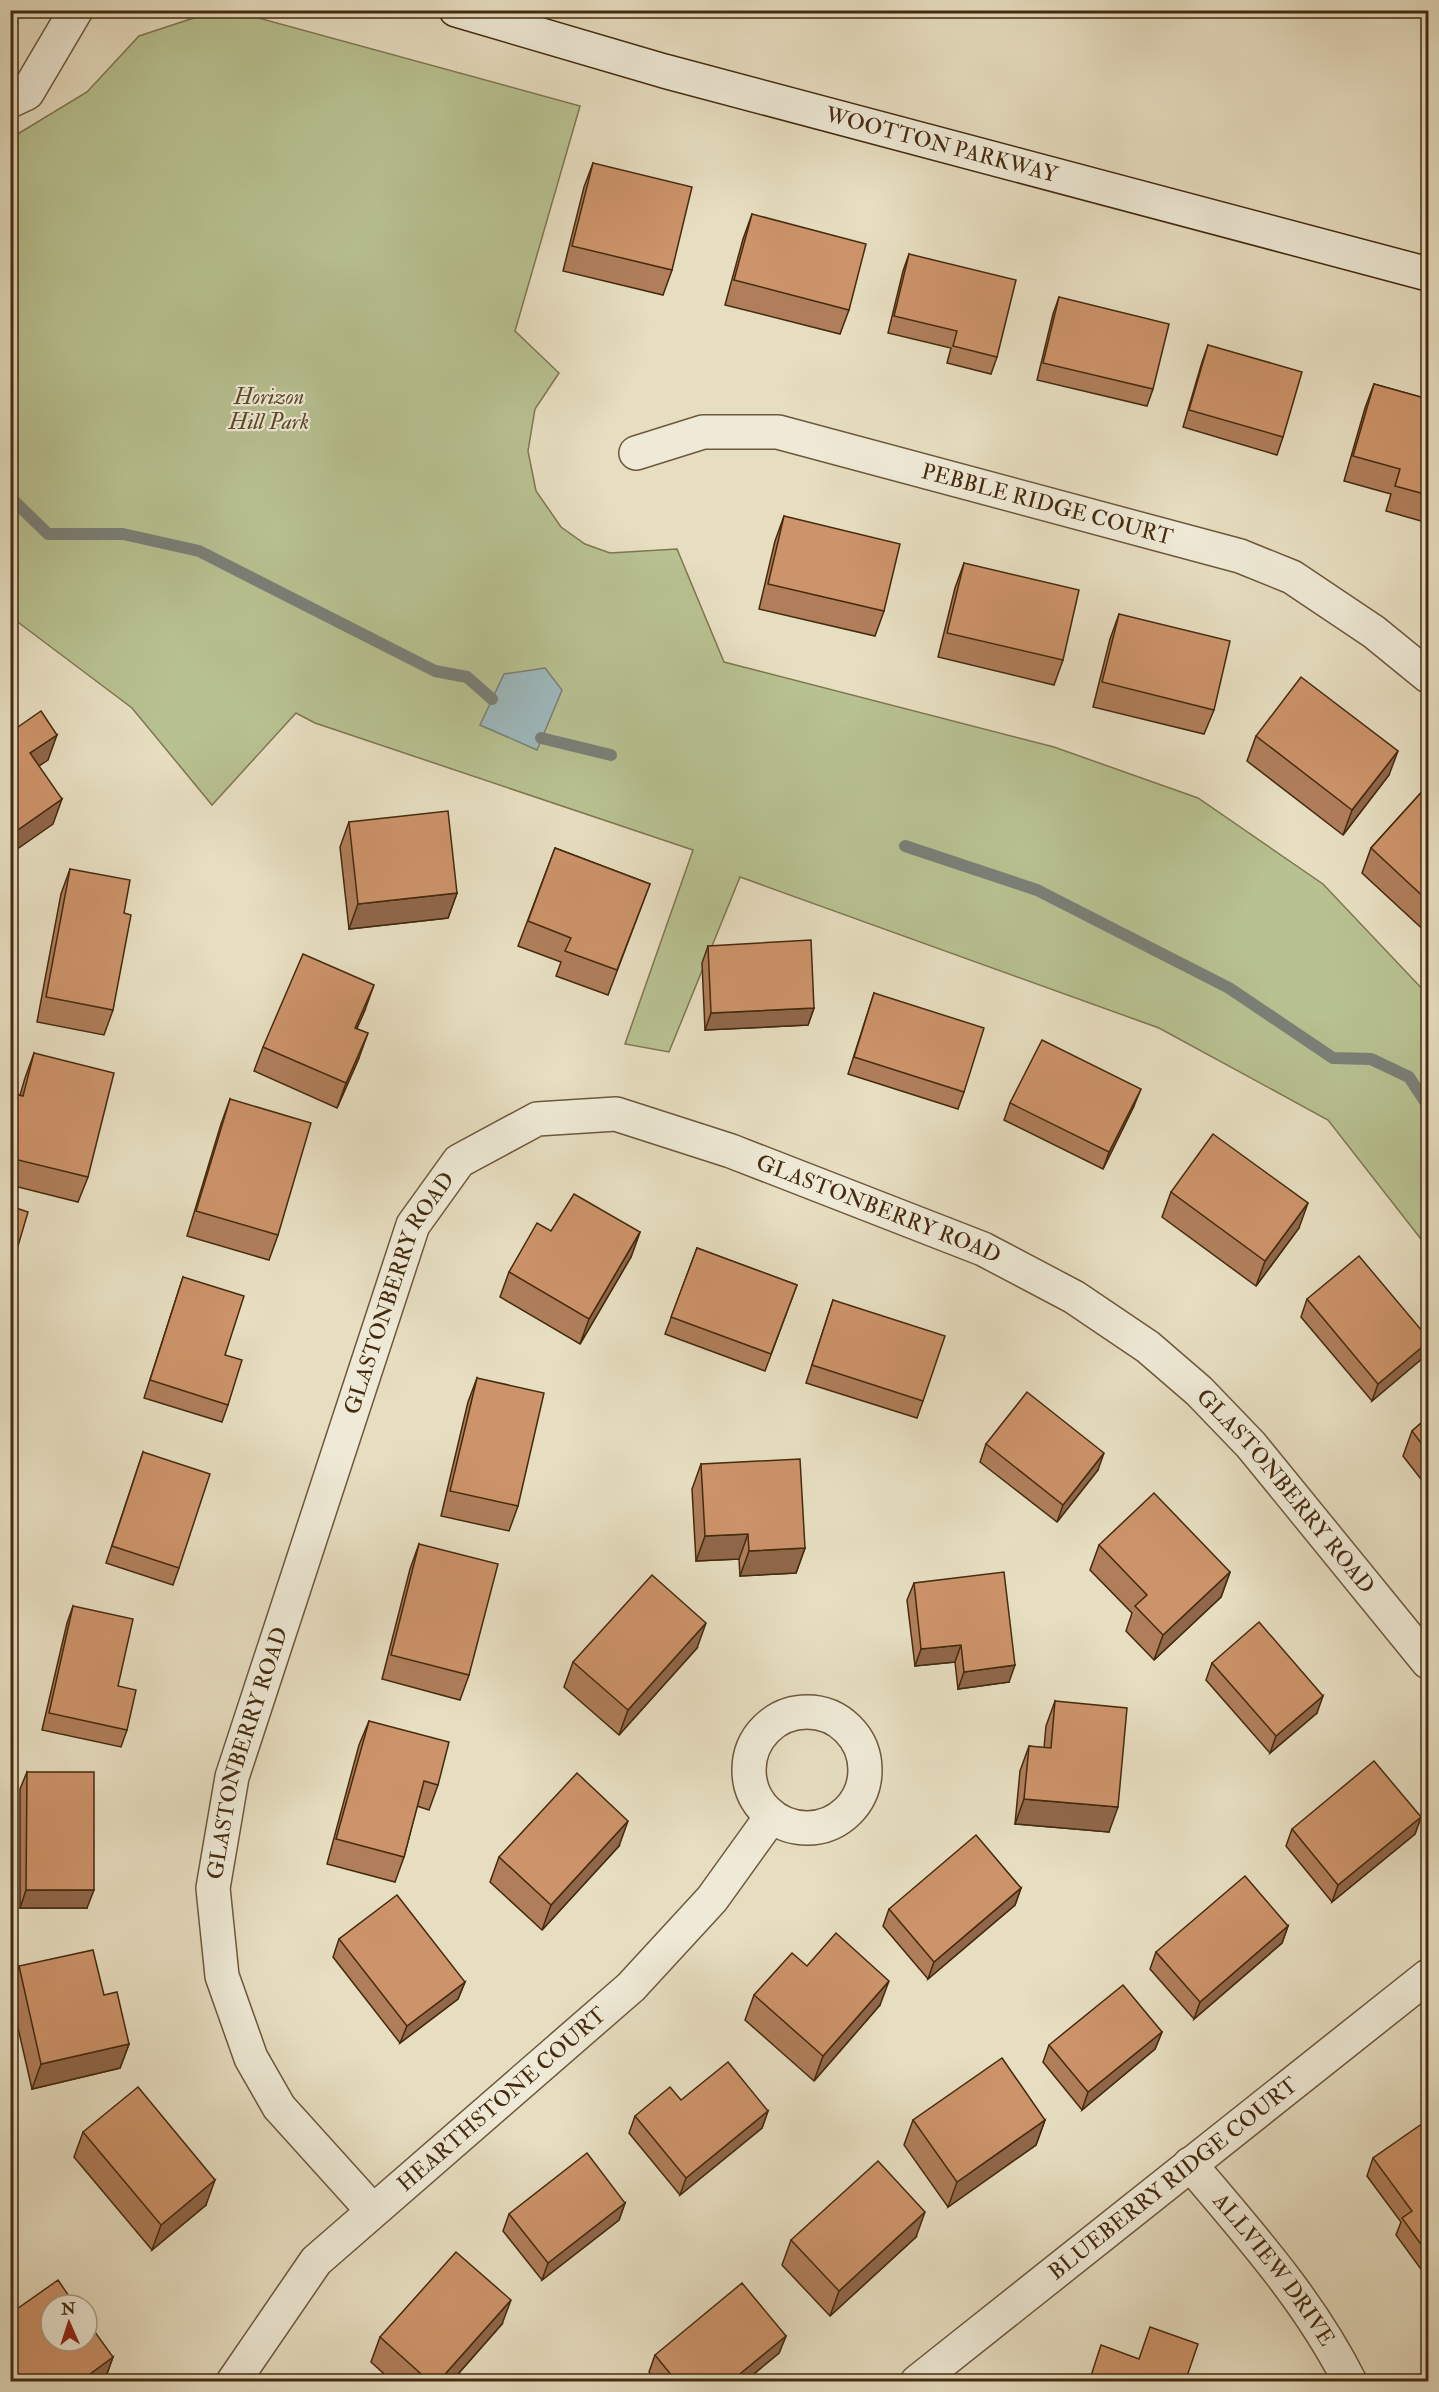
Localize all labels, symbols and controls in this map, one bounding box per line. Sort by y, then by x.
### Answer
street label: WOOTTON PARKWAY [821,100,1062,189]
park label: Horizon Hill Park [228,383,309,436]
street label: PEBBLE RIDGE COURT [918,457,1177,552]
street label: GLASTONBERRY ROAD [752,1148,1006,1270]
street label: GLASTONBERRY ROAD [338,1166,461,1418]
street label: GLASTONBERRY ROAD [1191,1383,1381,1599]
street label: GLASTONBERRY ROAD [201,1624,294,1881]
street label: HEARTHSTONE COURT [392,2000,613,2198]
street label: BLUEBERRY RIDGE COURT [1043,2071,1304,2286]
street label: ALLVIEW DRIVE [1206,2187,1341,2351]
north arrow [39,2293,99,2353]
text: N [60,2299,77,2319]

